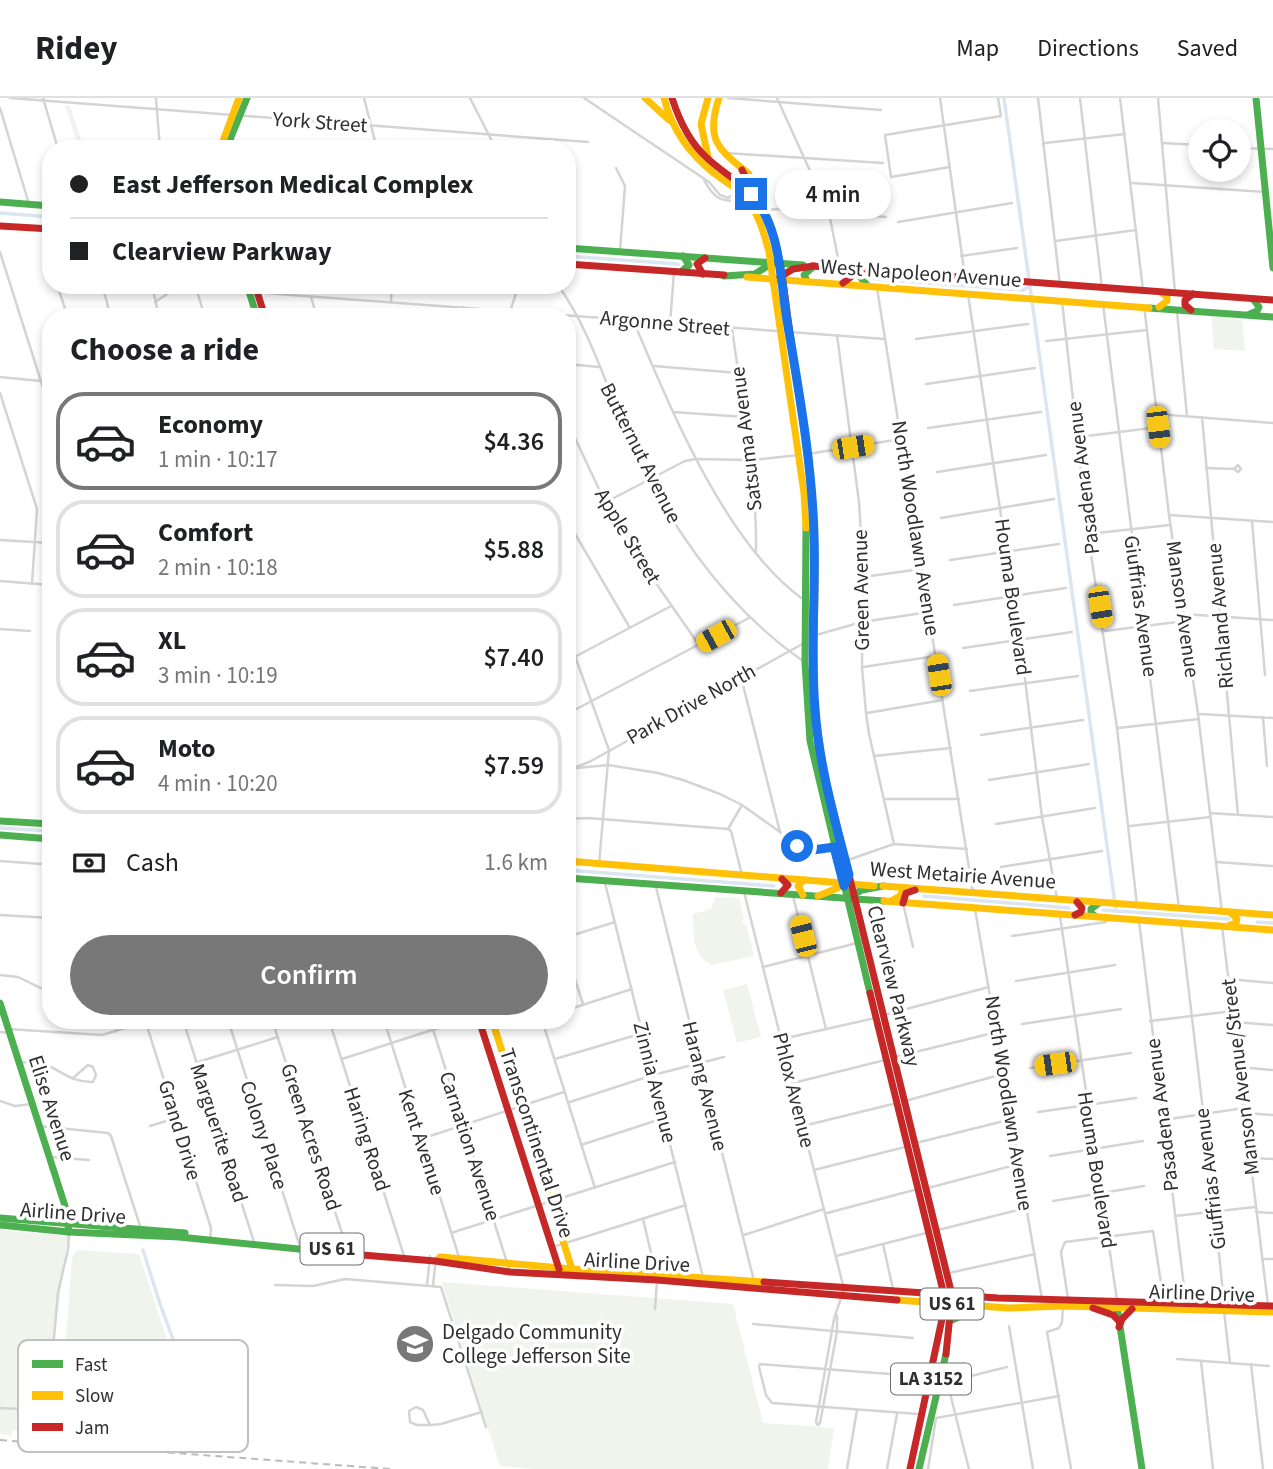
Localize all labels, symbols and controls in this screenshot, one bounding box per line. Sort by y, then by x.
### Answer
text: Ridey [35,25,117,72]
text: Map [956,31,999,66]
text: Directions [1037,31,1139,66]
text: Saved [1177,31,1238,66]
street label: York Street [271,104,368,140]
map controls [1188,119,1251,182]
button: locate [1188,119,1251,182]
text: East Jefferson Medical Complex [112,166,473,203]
callout: 4 min [776,170,891,218]
route end [735,178,767,210]
text: 4 min [806,178,860,211]
text: Clearview Parkway [112,233,332,270]
street label: West Napoleon Avenue [820,251,1022,295]
street label: Argonne Street [599,302,731,344]
text: Choose a ride [70,327,259,373]
street label: Satsuma Avenue [722,365,770,513]
street label: Butternut Avenue [593,378,689,528]
street label: Pasadena Avenue [1059,400,1107,556]
car [1146,405,1171,449]
text: Economy [158,406,263,443]
icon: car [74,410,137,473]
street label: North Woodlawn Avenue [884,418,948,638]
text: $4.36 [483,423,544,460]
car [831,433,876,461]
text: 1 min · 10:17 [158,443,278,476]
street label: Apple Street [588,482,668,590]
text: Comfort [158,514,253,551]
street label: Houma Boulevard [987,516,1039,678]
icon: car [74,518,137,581]
street label: Green Avenue [845,529,877,651]
text: $5.88 [483,531,544,568]
street label: Giuffrias Avenue [1116,533,1166,679]
street label: Manson Avenue [1159,539,1207,679]
street label: Richland Avenue [1199,542,1241,690]
text: 2 min · 10:18 [158,551,278,584]
car [1087,585,1114,629]
car [693,617,740,655]
text: XL [158,622,186,659]
icon: car [74,626,137,689]
text: $7.40 [483,639,544,676]
car [926,653,953,697]
street label: Park Drive North [621,656,761,752]
text: 3 min · 10:19 [158,659,278,692]
text: Moto [158,730,215,767]
icon: car [74,734,137,797]
text: $7.59 [483,747,544,784]
text: 4 min · 10:20 [158,767,278,800]
route start [781,830,813,862]
icon: cash [70,844,108,882]
text: Cash [126,844,179,881]
text: 1.6 km [484,846,548,879]
street label: West Metairie Avenue [869,854,1057,896]
street label: Clearview Parkway [859,902,929,1070]
car [788,913,819,959]
button: Confirm [70,935,548,1015]
street label: Manson Avenue/Street [1213,977,1267,1177]
street label: North Woodlawn Avenue [977,993,1041,1213]
street label: Zinnia Avenue [625,1018,685,1146]
street label: Harang Avenue [674,1018,736,1154]
street label: Phlox Avenue [765,1029,823,1151]
street label: Pasadena Avenue [1138,1037,1186,1193]
street label: Transcontinental Drive [492,1044,582,1242]
street label: Elise Avenue [21,1051,83,1165]
car [1033,1051,1078,1077]
street label: Marguerite Road [182,1060,256,1206]
street label: Green Acres Road [273,1060,349,1214]
street label: Carnation Avenue [432,1067,508,1225]
street label: Grand Drive [151,1076,209,1184]
street label: Colony Place [232,1077,296,1193]
street label: Haring Road [336,1083,398,1195]
street label: Kent Avenue [391,1085,453,1199]
street label: Houma Boulevard [1070,1089,1124,1251]
street label: Giuffrias Avenue [1186,1106,1234,1252]
street label: Airline Drive [19,1194,127,1232]
road number: US 61 [300,1233,364,1264]
street label: Airline Drive [583,1244,691,1280]
street label: Airline Drive [1149,1276,1255,1310]
road number: US 61 [920,1288,984,1320]
place label: Delgado Community College Jefferson Site [442,1317,631,1371]
school or university icon: Delgado Community College Jefferson Site [394,1323,436,1365]
legend [18,1340,248,1452]
text: Fast [75,1352,108,1379]
road number: LA 3152 [891,1364,971,1394]
text: Slow [75,1383,114,1410]
text: Jam [75,1415,109,1442]

